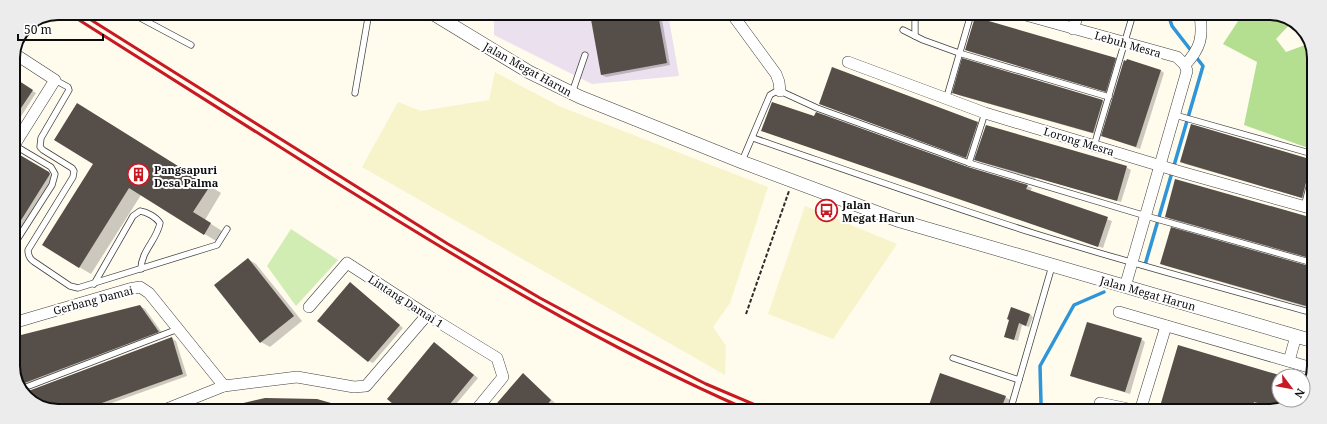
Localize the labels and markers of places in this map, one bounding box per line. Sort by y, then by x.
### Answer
building icon: Pangsapuri Desa Palma [126,162,152,188]
place label: Pangsapuri Desa Palma [154,162,219,190]
bus stop icon: Jalan Megat Harun [814,197,840,223]
place label: Jalan Megat Harun [841,197,916,225]

